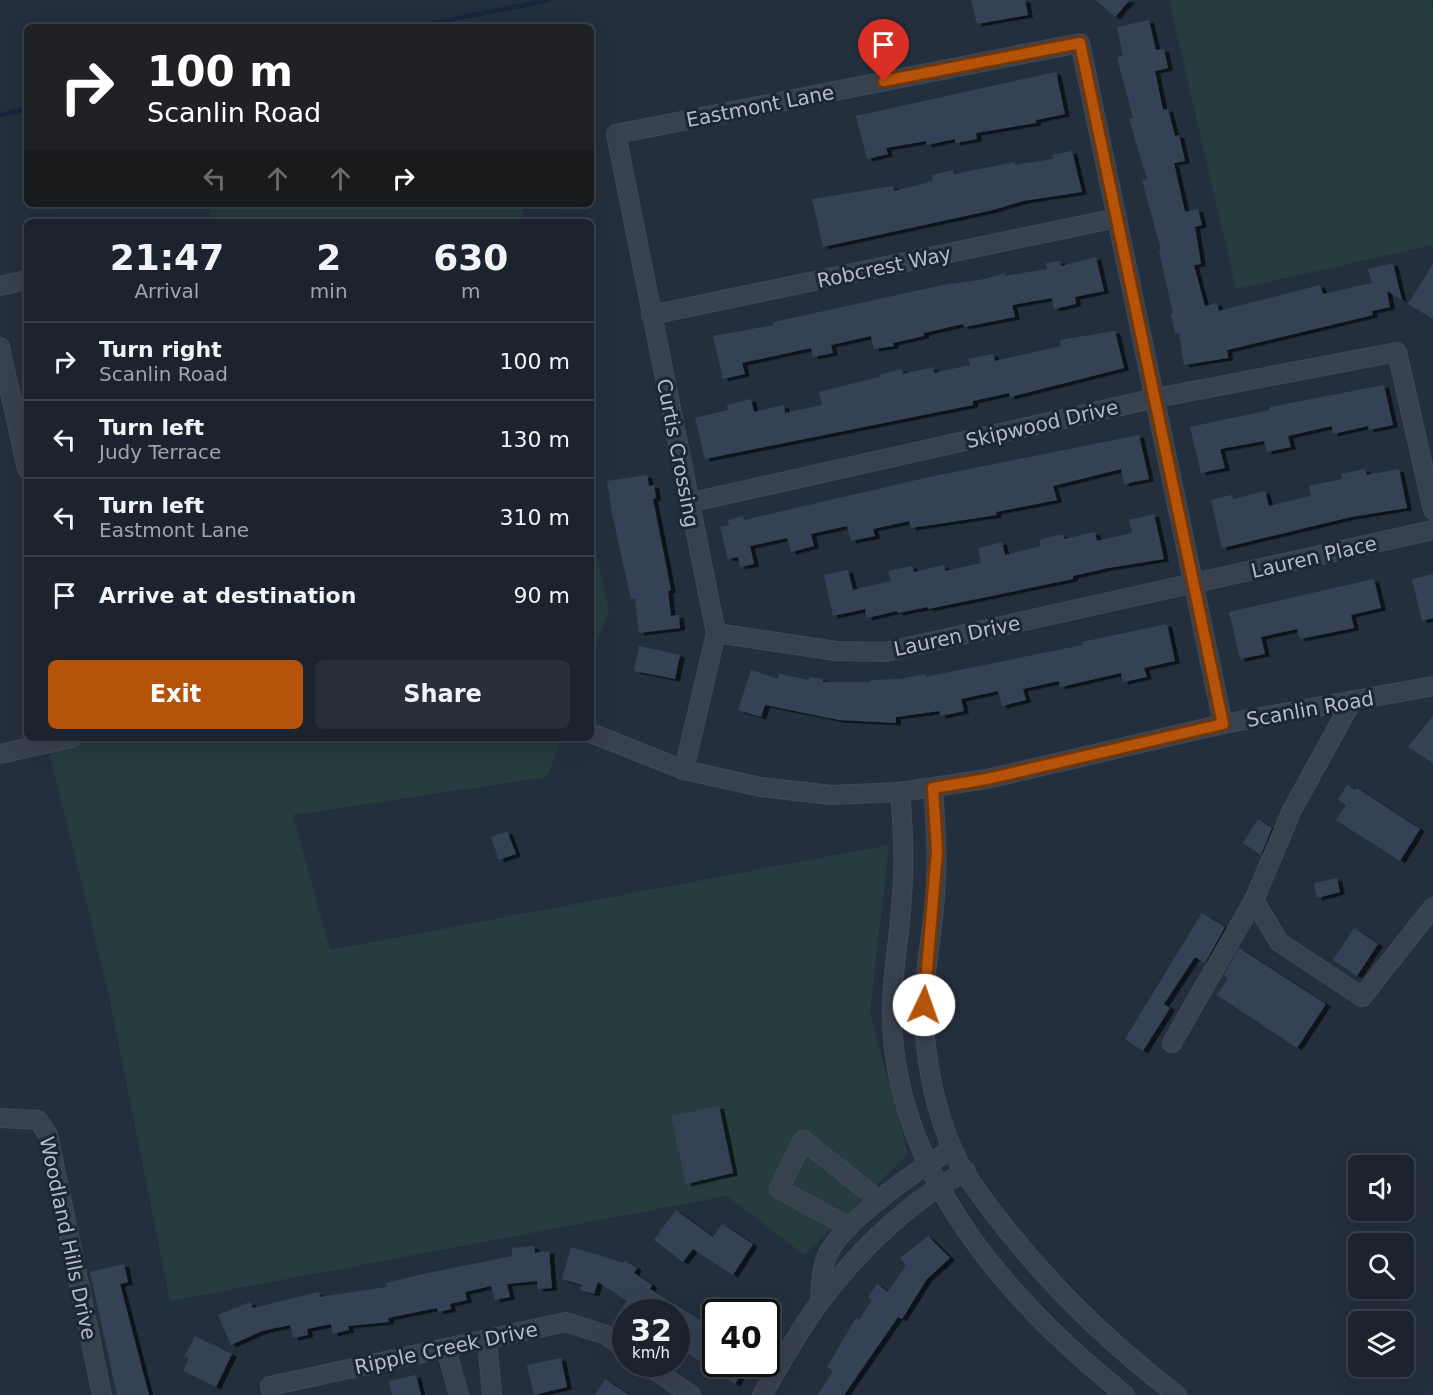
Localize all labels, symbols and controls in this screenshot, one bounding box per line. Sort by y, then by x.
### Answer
pin [858,19,909,81]
icon: arrive [867,28,900,61]
text: 100 m [147,47,293,96]
icon: right [48,48,126,126]
street label: Eastmont Lane [684,80,836,132]
text: Scanlin Road [147,97,321,128]
icon: left [198,162,231,195]
icon: ahead [261,162,294,195]
icon: ahead [324,162,357,195]
icon: right [387,162,420,195]
text: 21:47 [110,237,224,278]
text: 2 [316,237,341,278]
text: 630 [433,237,508,278]
street label: Robcrest Way [815,241,953,293]
text: Arrival [134,279,199,303]
text: min [310,279,348,303]
text: m [461,279,481,303]
text: Turn right [99,337,222,362]
icon: right [48,345,81,378]
text: 100 m [500,349,570,374]
text: Scanlin Road [99,362,228,386]
street label: Curtis Crossing [652,377,704,529]
street label: Skipwood Drive [963,395,1121,453]
text: Turn left [99,415,204,440]
icon: left [48,423,81,456]
text: 130 m [500,427,570,452]
text: Judy Terrace [99,440,221,464]
text: Turn left [99,493,204,518]
icon: left [48,501,81,534]
text: 310 m [500,505,570,530]
text: Eastmont Lane [99,518,249,542]
street label: Lauren Place [1249,531,1379,583]
icon: arrive [48,579,81,612]
text: Arrive at destination [99,583,356,608]
text: 90 m [514,583,570,608]
street label: Lauren Drive [892,611,1022,661]
button: Exit [48,660,303,729]
button: Share [315,660,570,729]
street label: Scanlin Road [1244,686,1376,732]
position arrow [892,973,956,1037]
street label: Woodland Hills Drive [35,1134,101,1342]
map controls [1348,1155,1414,1377]
button: sound [1348,1155,1414,1221]
button: search [1348,1233,1414,1299]
speed limit sign: 40 [702,1299,780,1377]
button: layers [1348,1311,1414,1377]
text: 32 [630,1313,672,1348]
street label: Ripple Creek Drive [352,1317,540,1379]
text: km/h [632,1344,670,1362]

